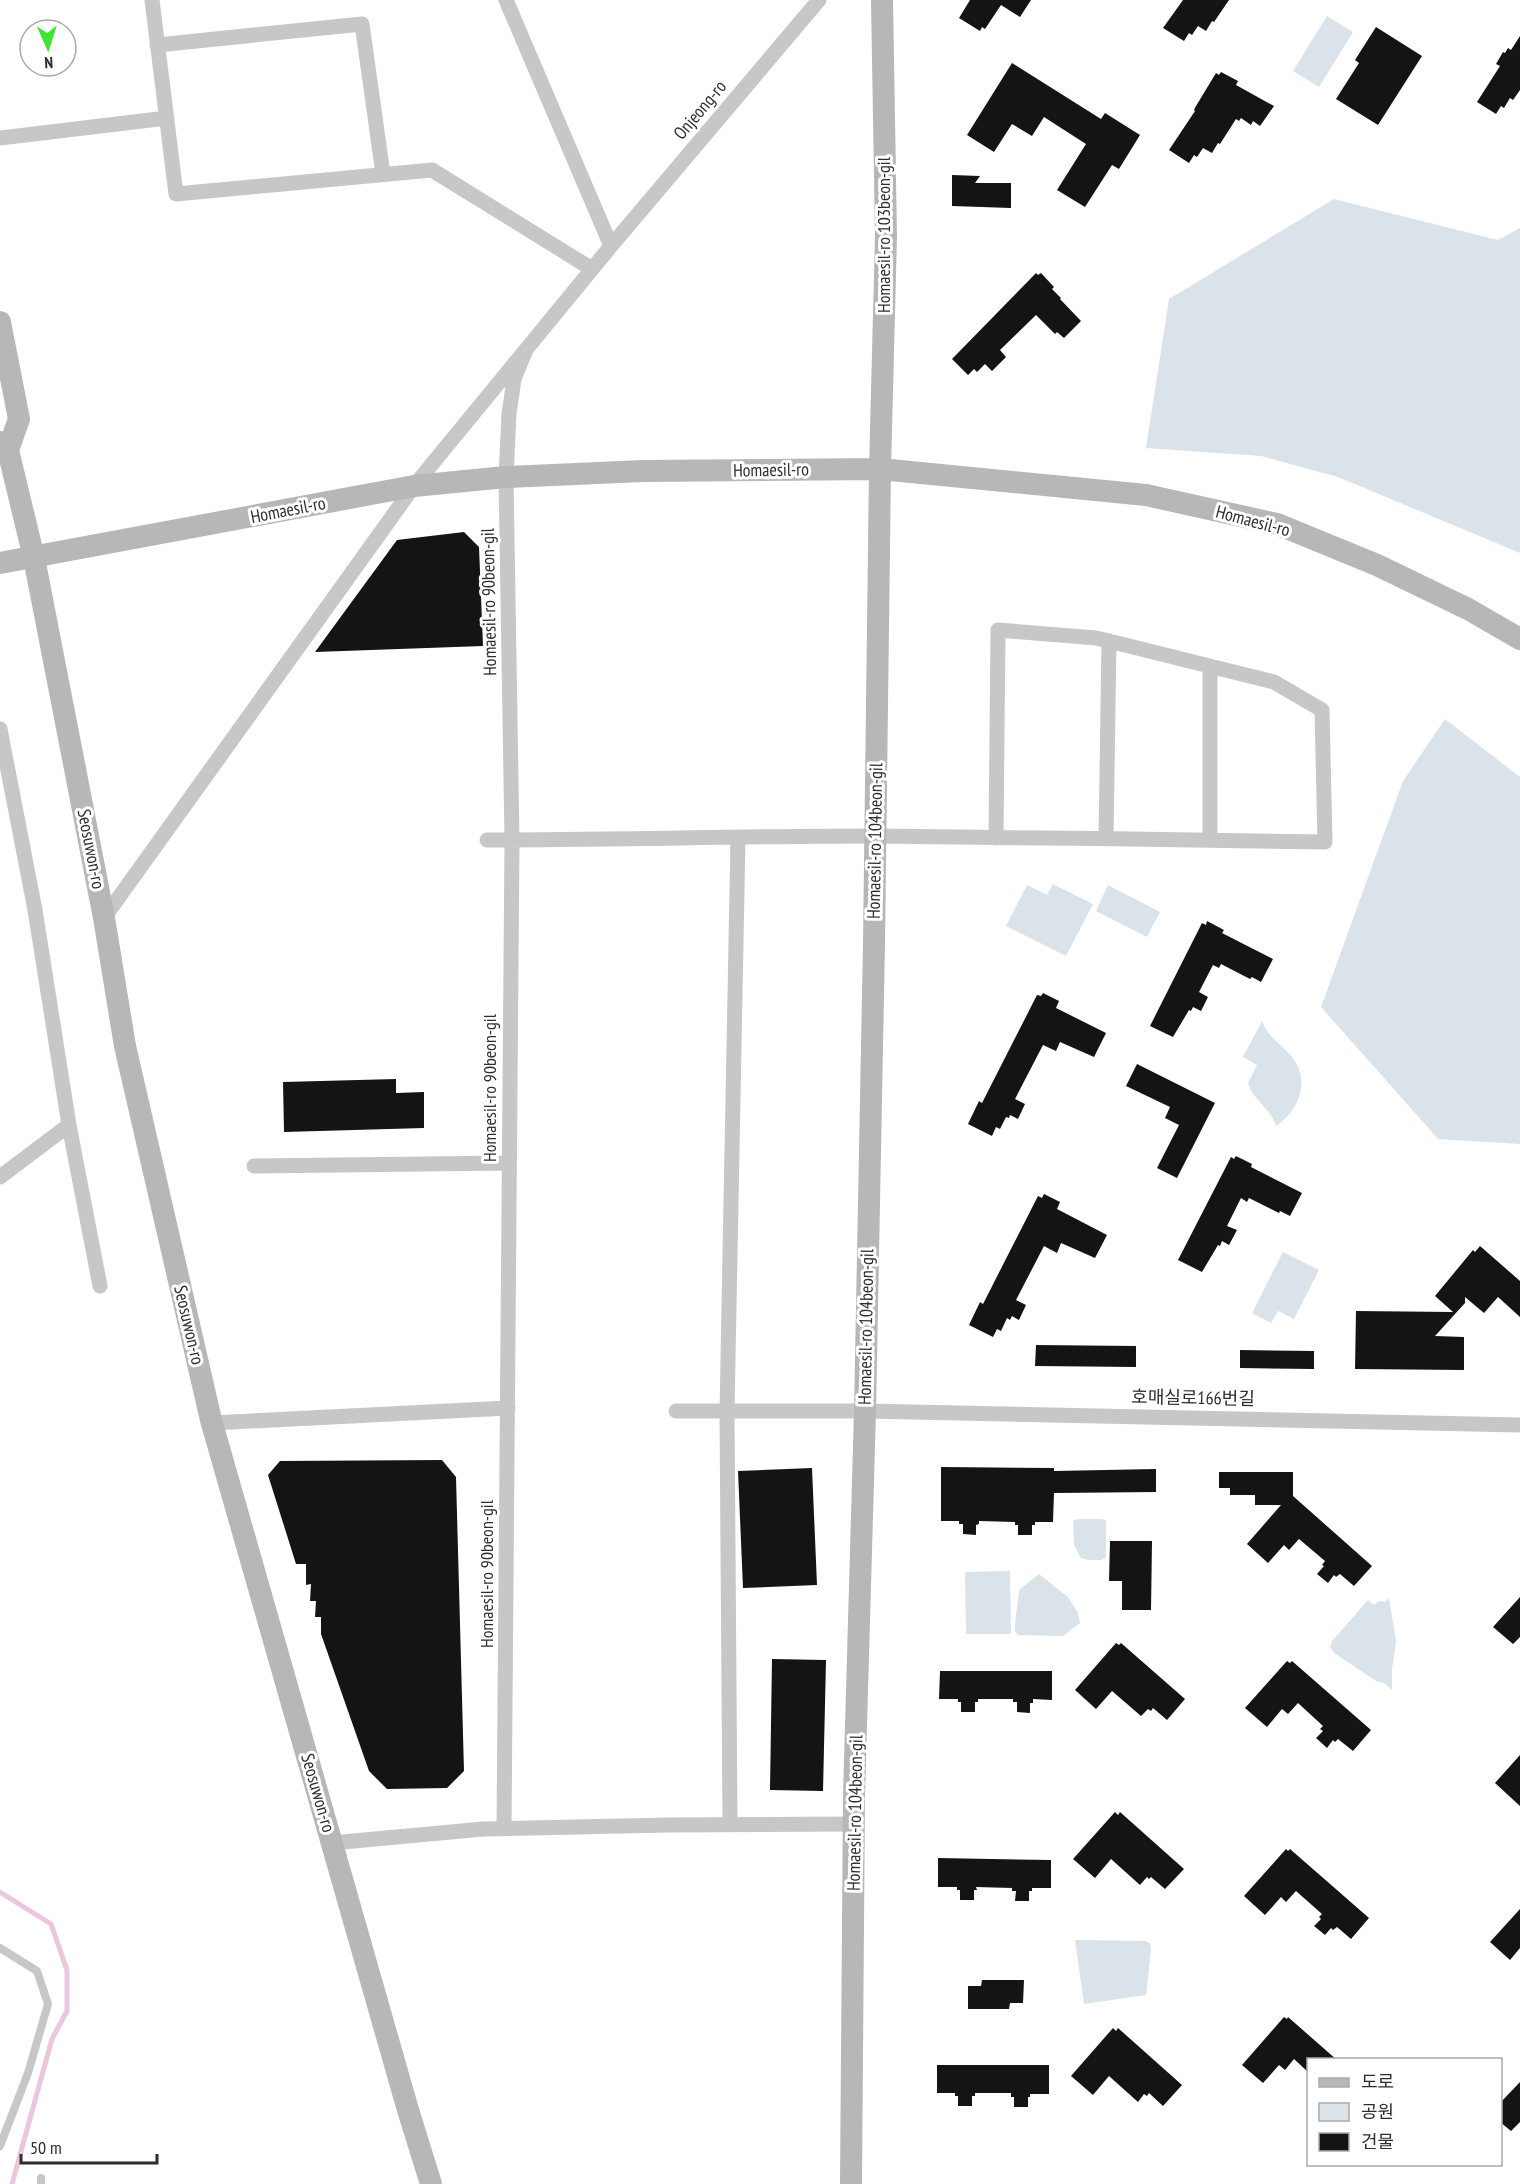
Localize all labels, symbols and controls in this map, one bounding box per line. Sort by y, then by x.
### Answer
north arrow [18,18,78,78]
text: N [44,53,54,73]
street label: Onjeong-ro [668,75,731,144]
street label: Homaesil-ro 103beon-gil [872,156,895,313]
street label: Homaesil-ro [733,457,809,482]
street label: Homaesil-ro [248,491,328,528]
street label: Homaesil-ro [1213,500,1293,542]
street label: Homaesil-ro 90beon-gil [476,527,501,676]
street label: Homaesil-ro 104beon-gil [862,762,887,919]
street label: Seosuwon-ro [72,807,111,891]
street label: Homaesil-ro 90beon-gil [478,1013,501,1162]
street label: Homaesil-ro 104beon-gil [853,1248,878,1405]
street label: Seosuwon-ro [169,1283,210,1367]
street label: 호매실로166번길 [1131,1385,1255,1410]
street label: Homaesil-ro 90beon-gil [475,1499,498,1648]
street label: Homaesil-ro 104beon-gil [842,1734,867,1891]
street label: Seosuwon-ro [296,1751,341,1835]
legend [1307,2058,1502,2166]
text: 도로 [1361,2070,1394,2093]
text: 공원 [1361,2100,1394,2123]
scale bar [21,2127,158,2165]
text: 건물 [1361,2130,1394,2153]
text: 50 m [30,2136,62,2159]

